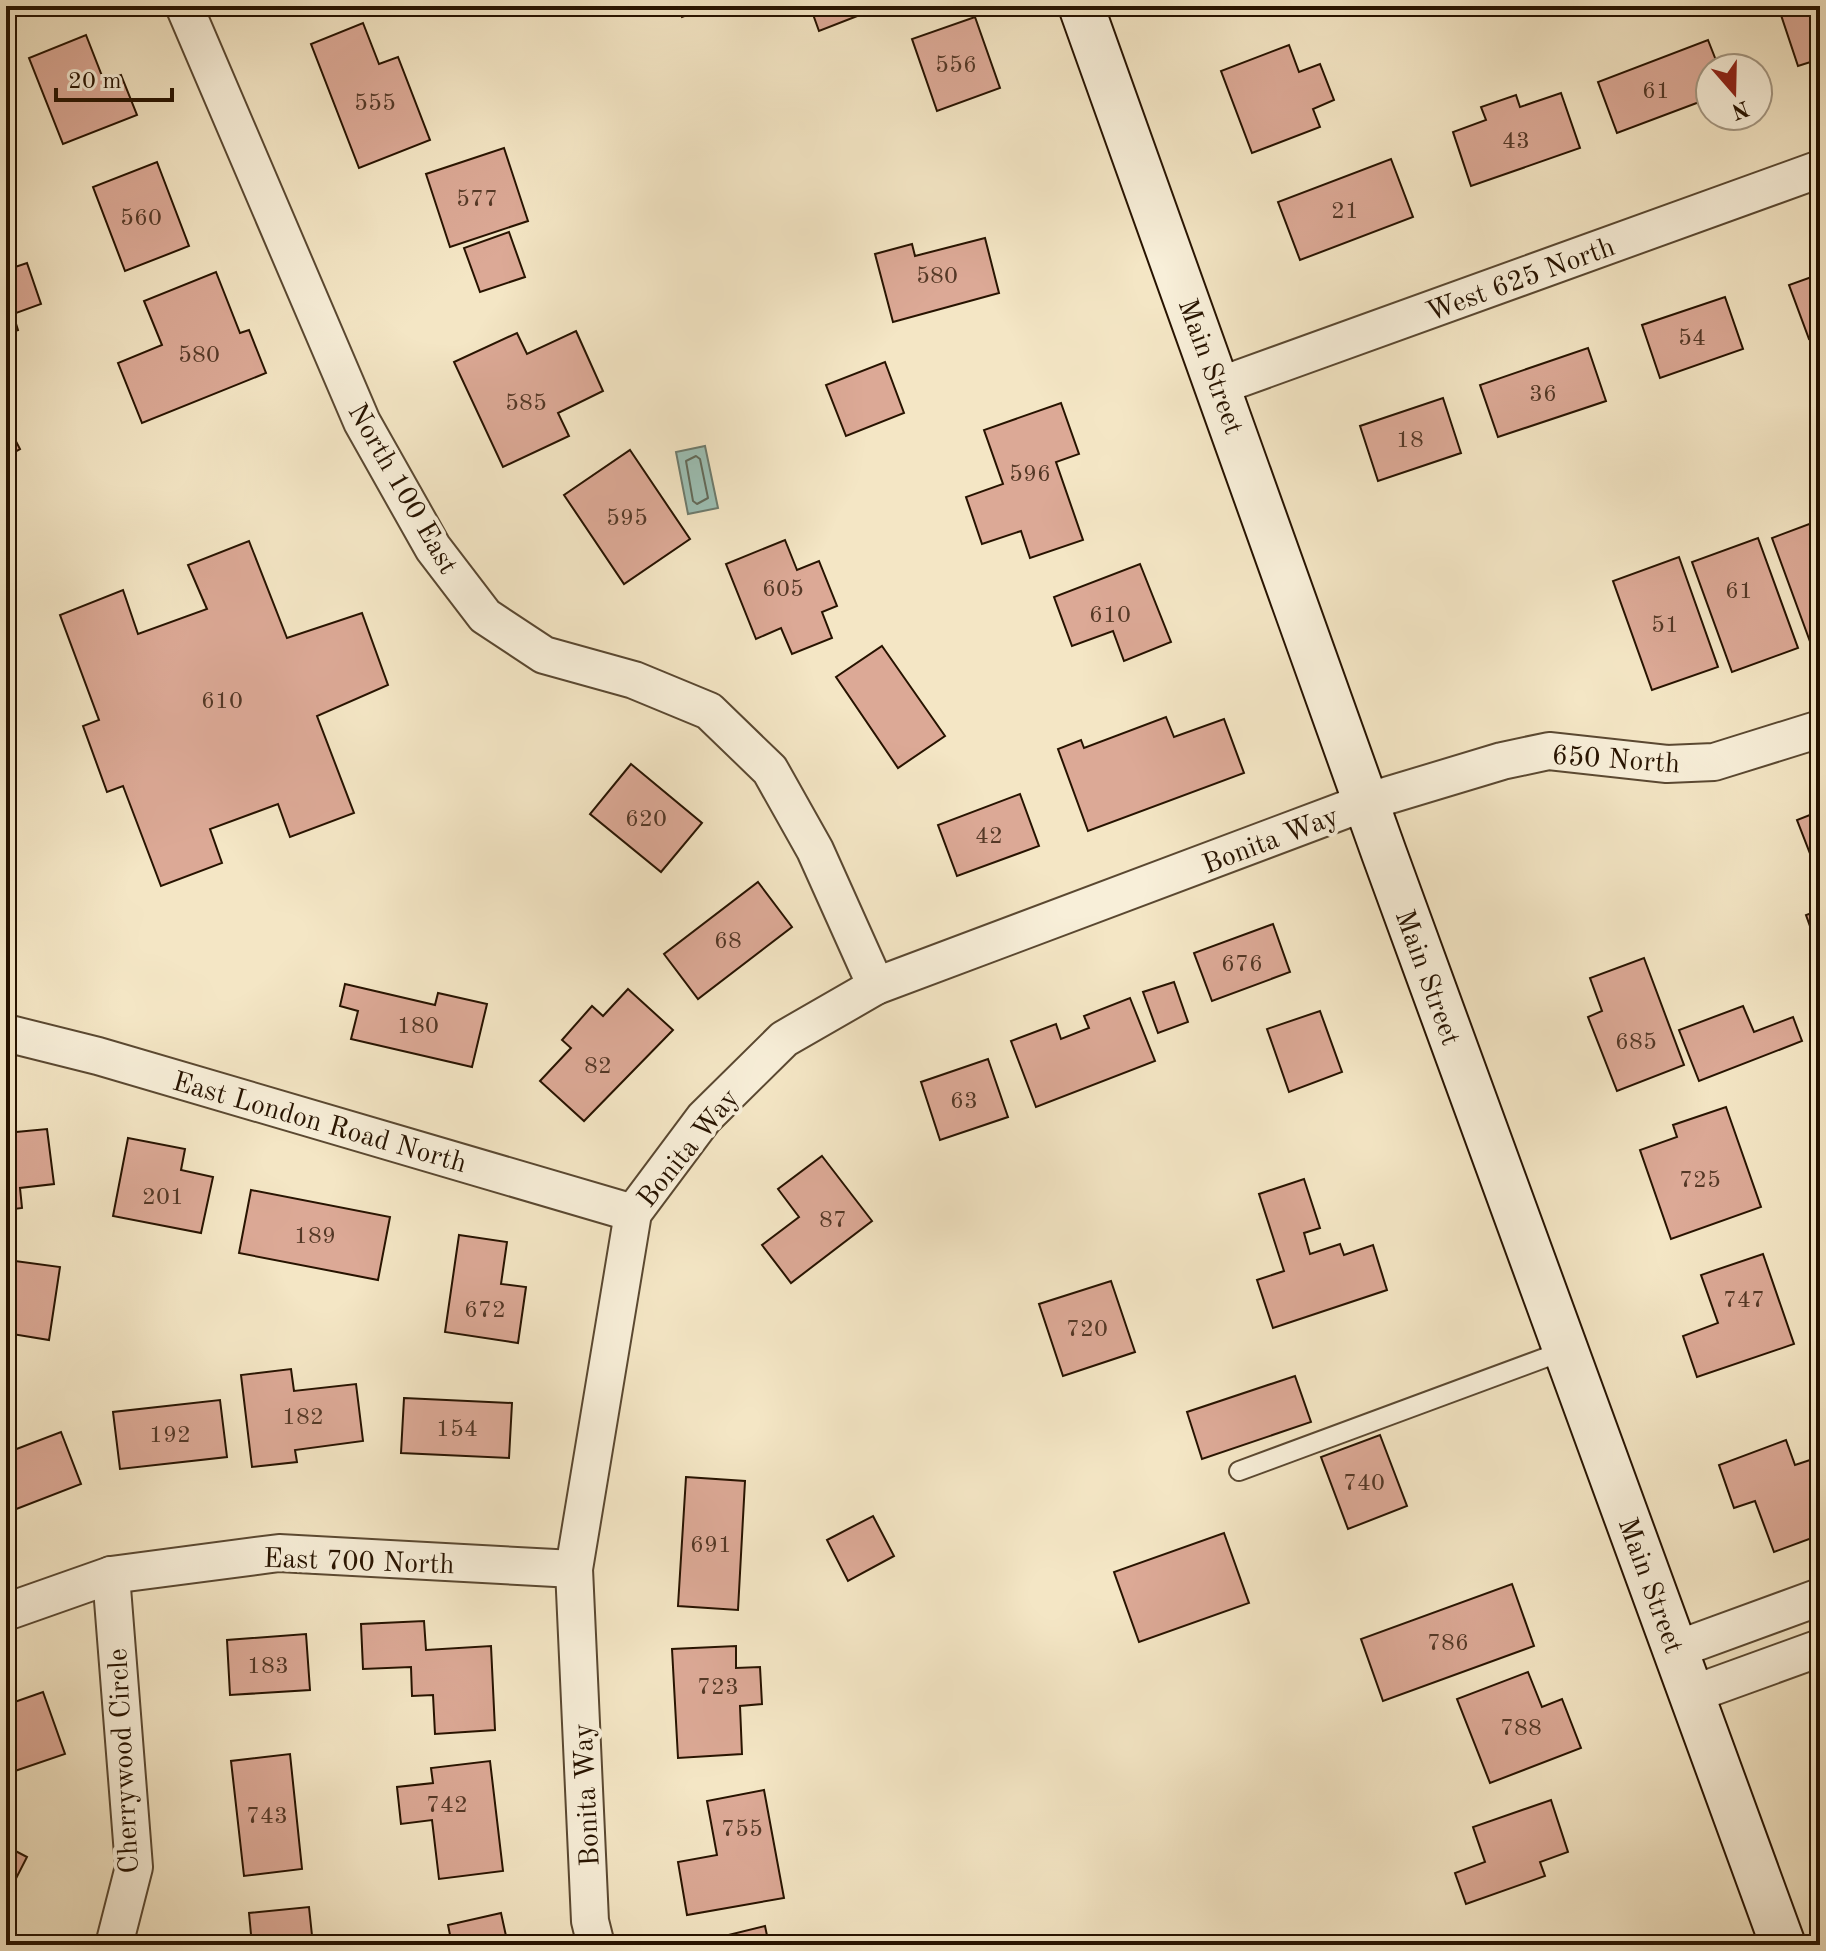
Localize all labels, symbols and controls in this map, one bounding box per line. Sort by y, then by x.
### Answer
scale bar [56,52,172,102]
north arrow [1694,52,1774,132]
house number: 556 [935,54,977,78]
text: 20 m [68,70,122,94]
house number: 61 [1642,80,1670,104]
house number: 555 [354,92,396,116]
text: N [1728,96,1752,122]
house number: 43 [1502,130,1530,154]
house number: 577 [456,188,498,212]
house number: 21 [1331,200,1359,224]
house number: 560 [120,207,162,231]
street label: West 625 North [1423,234,1619,328]
house number: 580 [916,265,958,289]
street label: Main Street [1172,296,1247,439]
house number: 54 [1678,327,1706,351]
house number: 580 [178,344,220,368]
house number: 36 [1529,383,1557,407]
house number: 585 [505,392,547,416]
street label: North 100 East [341,400,461,579]
house number: 18 [1396,429,1424,453]
house number: 596 [1009,463,1051,487]
house number: 595 [606,507,648,531]
house number: 605 [762,578,804,602]
house number: 61 [1725,580,1753,604]
house number: 610 [1089,604,1131,628]
house number: 51 [1651,614,1679,638]
house number: 610 [201,690,243,714]
street label: 650 North [1551,743,1681,779]
street label: Bonita Way [1199,803,1343,881]
house number: 620 [625,808,667,832]
house number: 42 [975,825,1003,849]
street label: Main Street [1389,907,1464,1050]
house number: 68 [714,930,742,954]
house number: 676 [1221,953,1263,977]
house number: 180 [397,1015,439,1039]
house number: 685 [1615,1031,1657,1055]
house number: 82 [584,1055,612,1079]
street label: East London Road North [169,1068,469,1179]
street label: Bonita Way [633,1084,745,1213]
house number: 63 [950,1090,978,1114]
house number: 725 [1679,1169,1721,1193]
house number: 201 [142,1186,184,1210]
house number: 87 [819,1209,847,1233]
house number: 189 [294,1225,336,1249]
house number: 747 [1723,1289,1765,1313]
house number: 672 [464,1299,506,1323]
house number: 720 [1066,1318,1108,1342]
house number: 182 [282,1406,324,1430]
house number: 154 [436,1418,478,1442]
house number: 192 [149,1424,191,1448]
house number: 740 [1343,1472,1385,1496]
street label: Main Street [1612,1515,1687,1658]
house number: 691 [690,1534,732,1558]
street label: East 700 North [263,1546,455,1580]
house number: 786 [1427,1632,1469,1656]
street label: Cherrywood Circle [105,1647,145,1874]
house number: 183 [247,1655,289,1679]
house number: 723 [697,1676,739,1700]
house number: 788 [1500,1717,1542,1741]
street label: Bonita Way [570,1722,606,1867]
house number: 742 [426,1794,468,1818]
house number: 743 [246,1805,288,1829]
house number: 755 [721,1818,763,1842]

